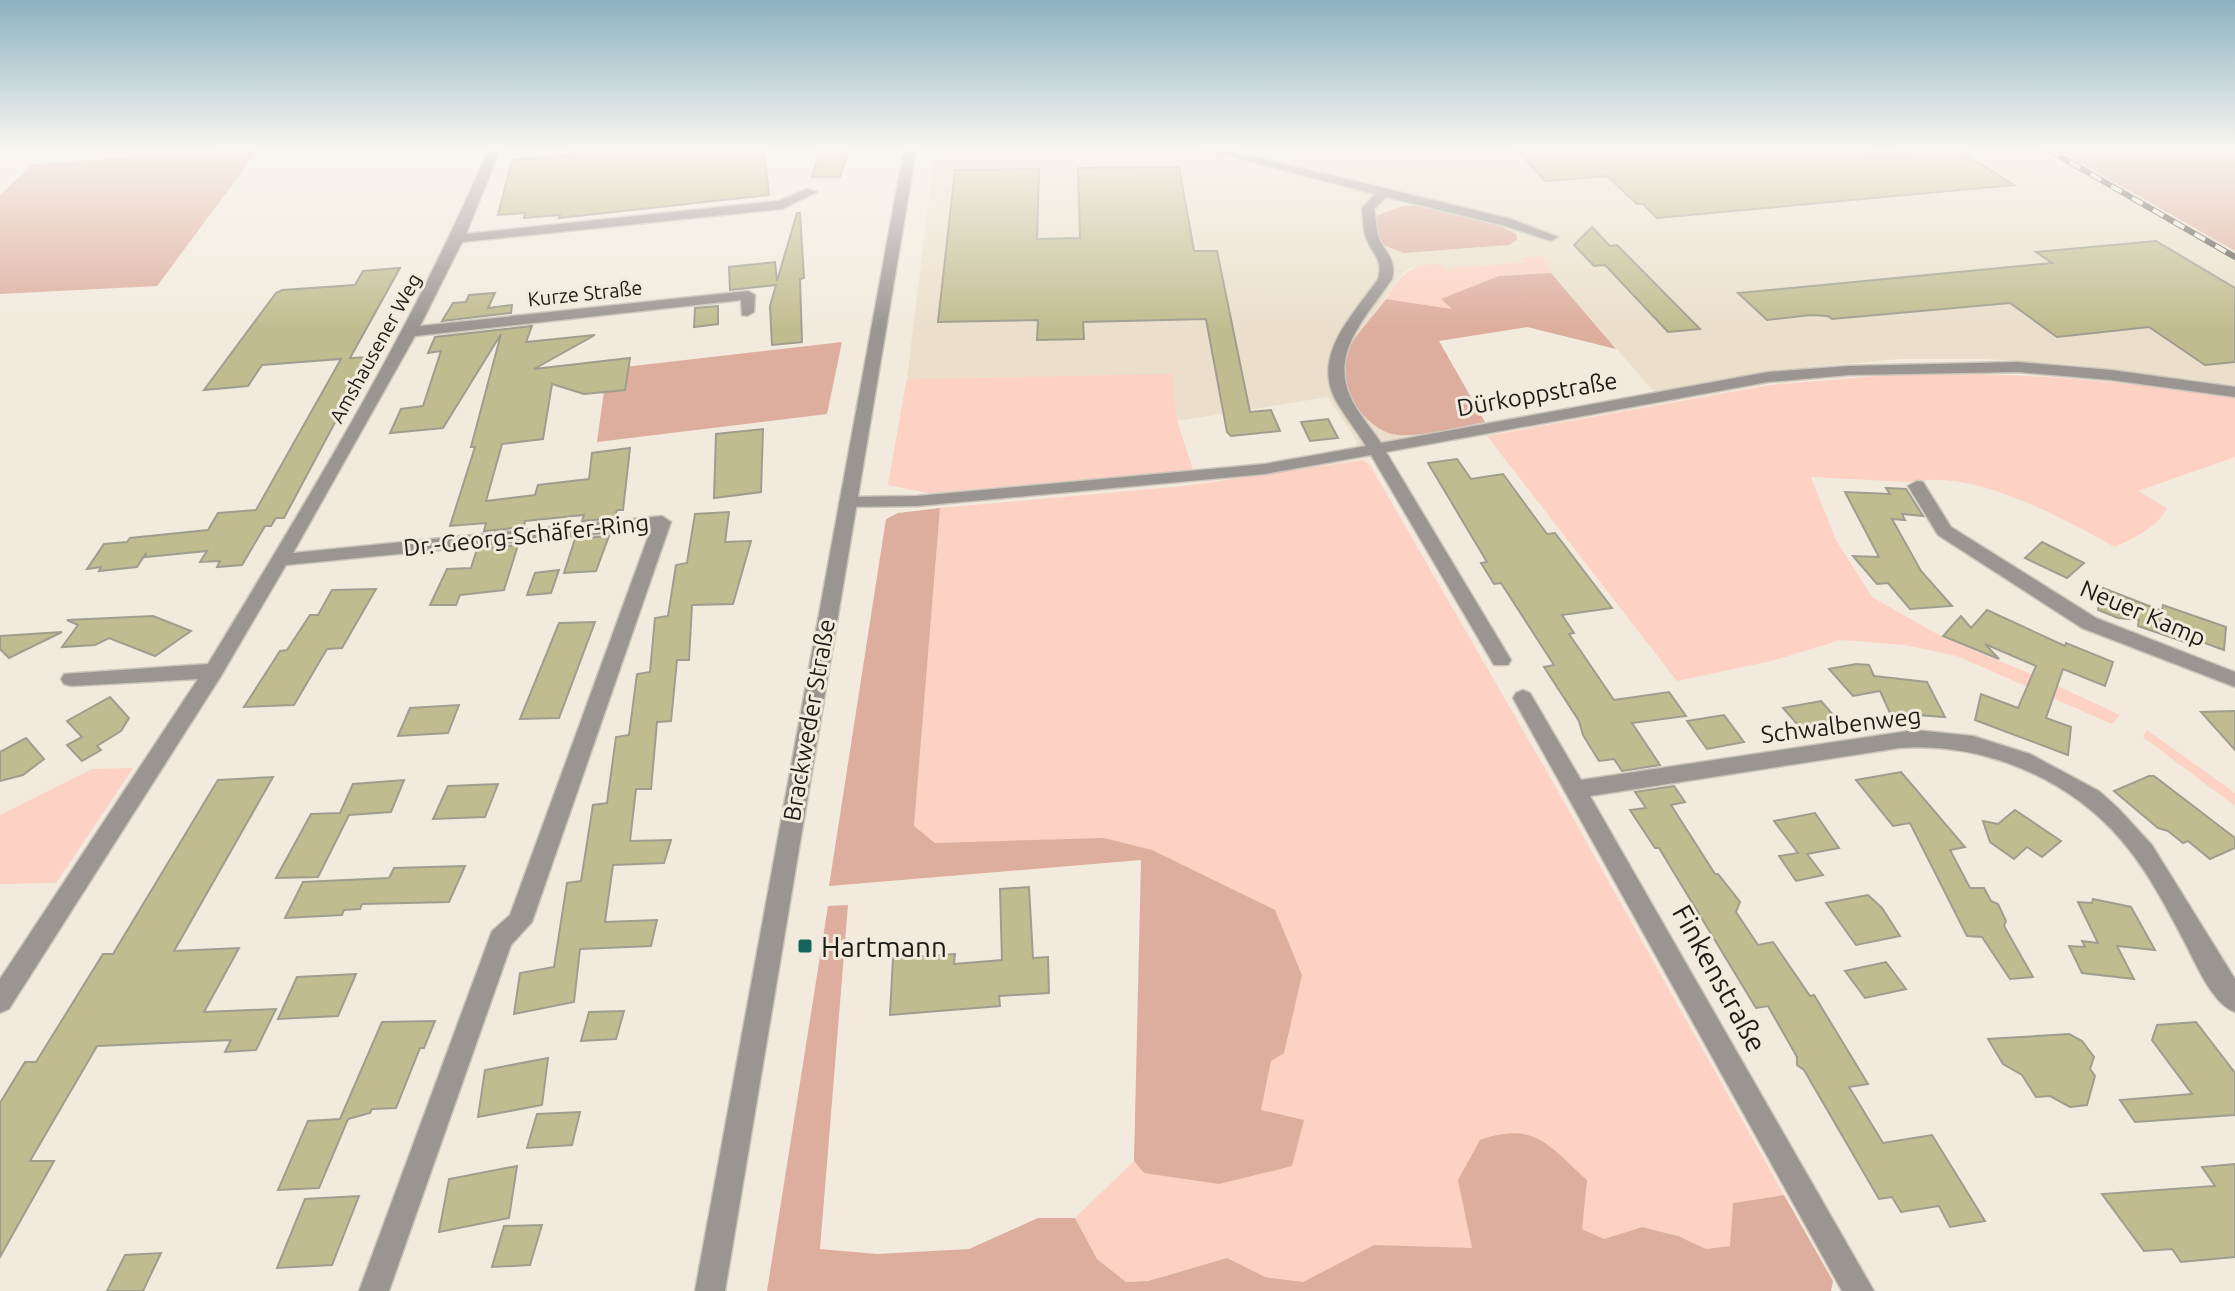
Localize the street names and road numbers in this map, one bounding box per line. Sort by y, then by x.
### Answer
street label: Amshausener Weg [324,269,426,427]
street label: Kurze Straße [527,276,643,310]
street label: Dürkoppstraße [1455,367,1619,421]
street label: Dr.-Georg-Schäfer-Ring [402,509,650,561]
street label: Neuer Kamp [2076,574,2210,652]
street label: Brackweder Straße [778,617,840,823]
street label: Schwalbenweg [1759,702,1923,748]
street label: Finkenstraße [1667,899,1773,1057]

